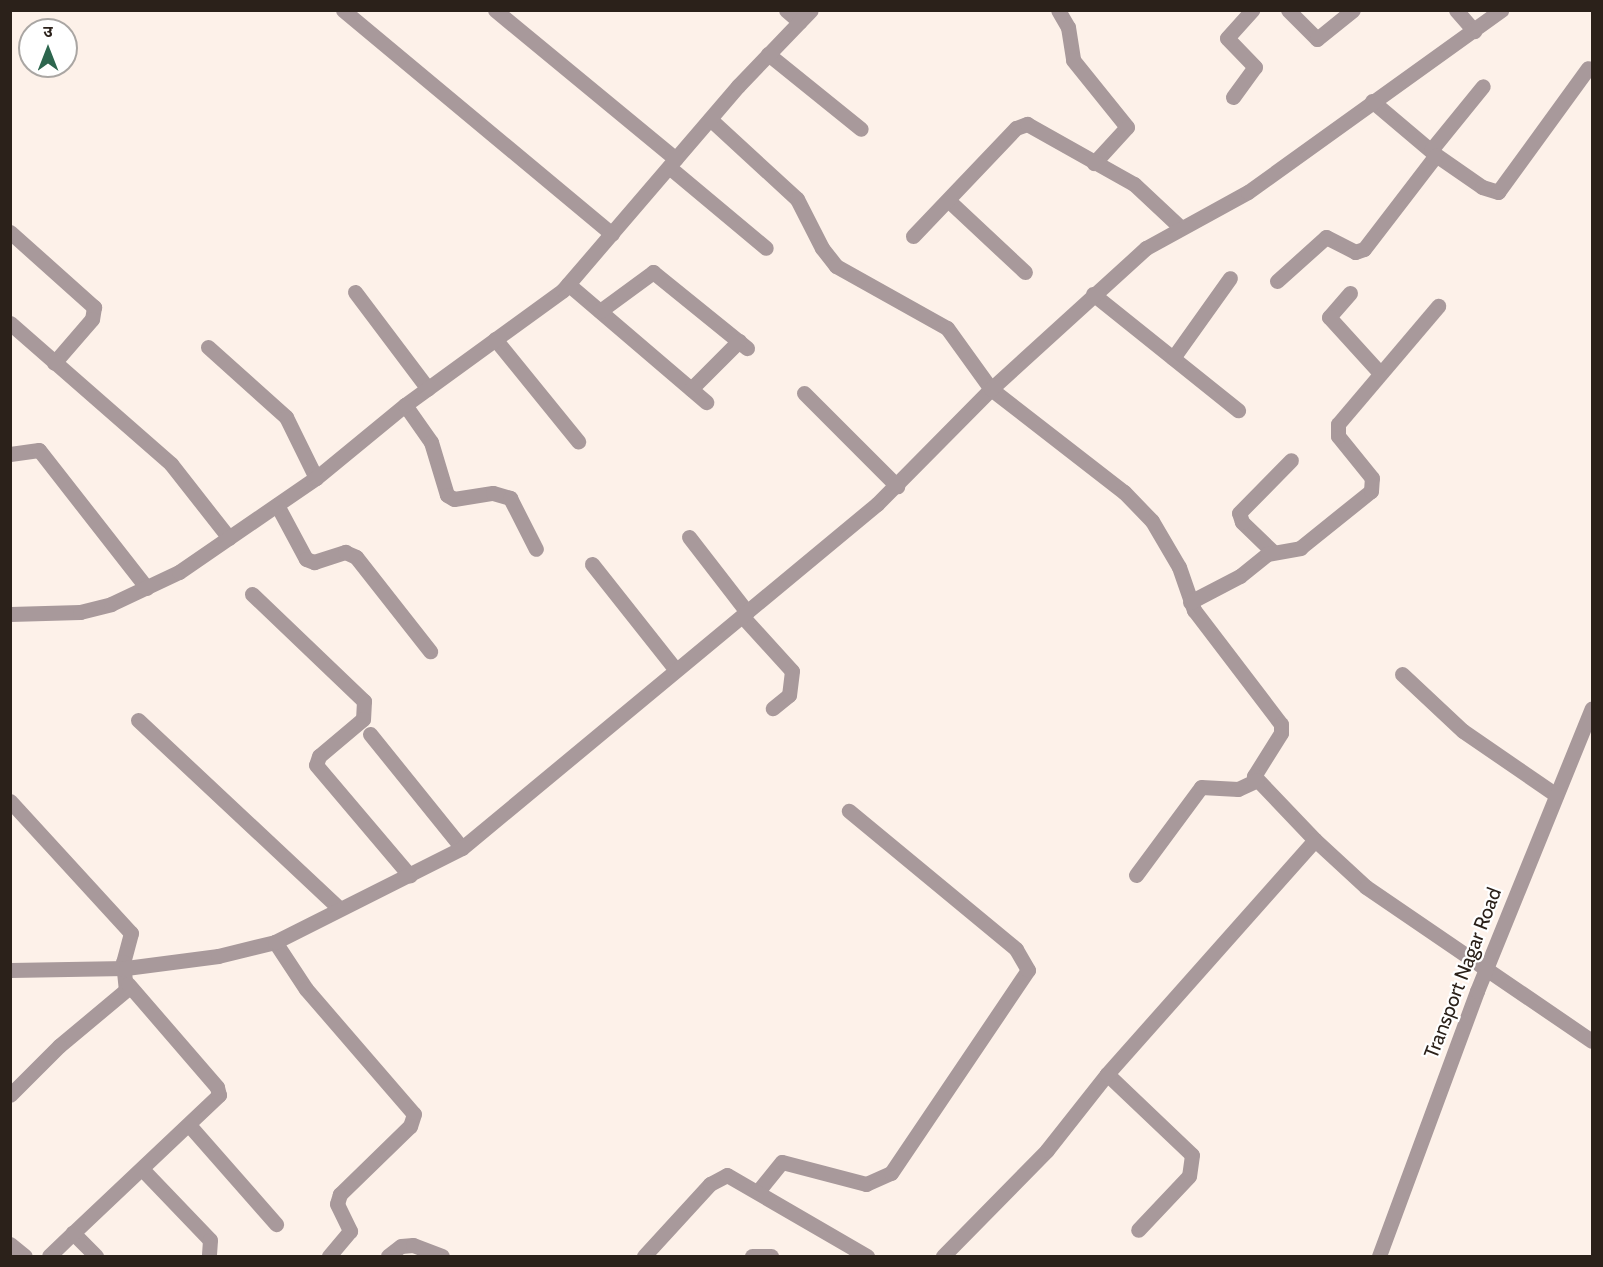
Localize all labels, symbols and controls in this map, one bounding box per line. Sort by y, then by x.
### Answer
north arrow [18,18,78,78]
text: उ [43,22,53,41]
street label: Transport Nagar Road [1419,884,1507,1062]

